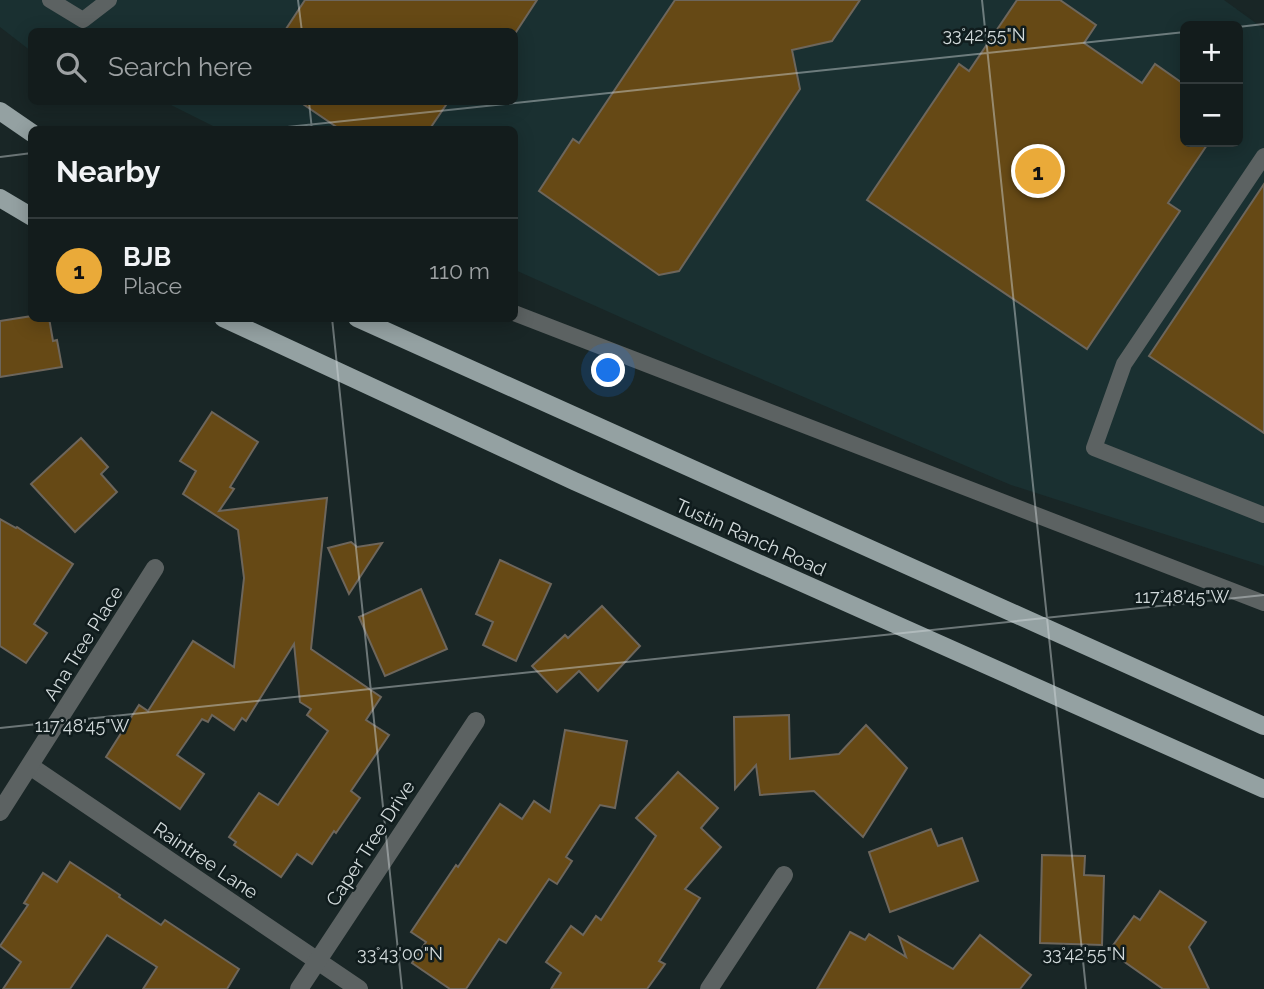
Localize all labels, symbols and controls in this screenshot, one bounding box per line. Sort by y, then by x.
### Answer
map controls [1180,21,1243,147]
button: + [1180,21,1243,84]
text: 33°42'55"N [942,24,1026,45]
search box [28,28,518,105]
icon: search [52,48,90,86]
text: Search here [108,52,252,82]
button: − [1180,84,1243,147]
pin: 1 [1015,145,1061,197]
text: Nearby [56,154,160,189]
text: BJB [123,242,171,272]
text: 1 [73,257,85,284]
text: 110 m [429,257,490,284]
text: Place [123,272,182,299]
your location [591,353,625,387]
street label: Tustin Ranch Road [672,494,830,580]
street label: Ana Tree Place [39,582,127,704]
text: 117°48'45"W [1135,586,1229,607]
text: 117°48'45"W [35,715,129,736]
street label: Caper Tree Drive [321,776,419,910]
street label: Raintree Lane [150,817,262,903]
text: 33°43'00"N [357,943,443,964]
text: 33°42'55"N [1042,943,1126,964]

